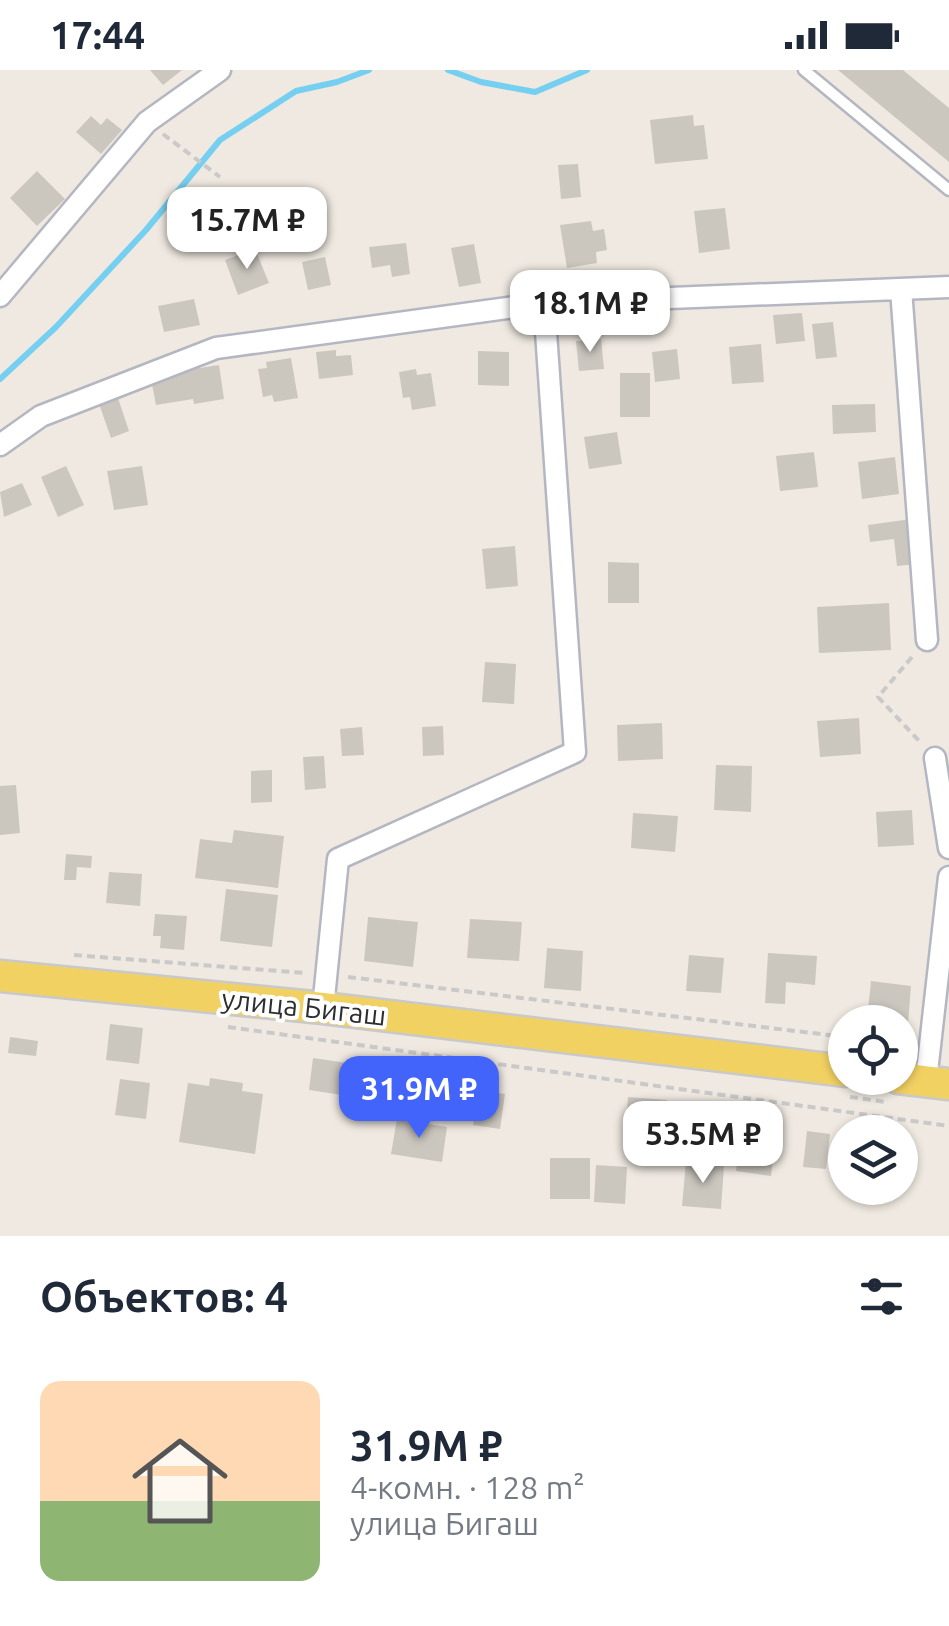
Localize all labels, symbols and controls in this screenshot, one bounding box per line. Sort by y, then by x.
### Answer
text: 17:44 [50,14,145,56]
pin: 15.7M ₽ [155,187,339,272]
text: 15.7M ₽ [189,201,305,237]
pin: 18.1M ₽ [498,270,682,355]
text: 18.1M ₽ [532,284,648,320]
street label: улица Бигаш [220,982,388,1031]
map controls [828,1005,918,1205]
button: locate [828,1005,918,1095]
pin: 31.9M ₽ [327,1056,511,1141]
text: 31.9M ₽ [361,1070,477,1106]
pin: 53.5M ₽ [611,1101,795,1186]
text: 53.5M ₽ [645,1115,761,1151]
button: layers [828,1115,918,1205]
icon: filters [854,1269,909,1324]
text: Объектов: 4 [40,1273,288,1320]
icon: home [120,1421,240,1541]
text: 31.9M ₽ [350,1422,502,1469]
text: 4-комн. · 128 m² [350,1469,585,1505]
text: улица Бигаш [350,1505,539,1541]

